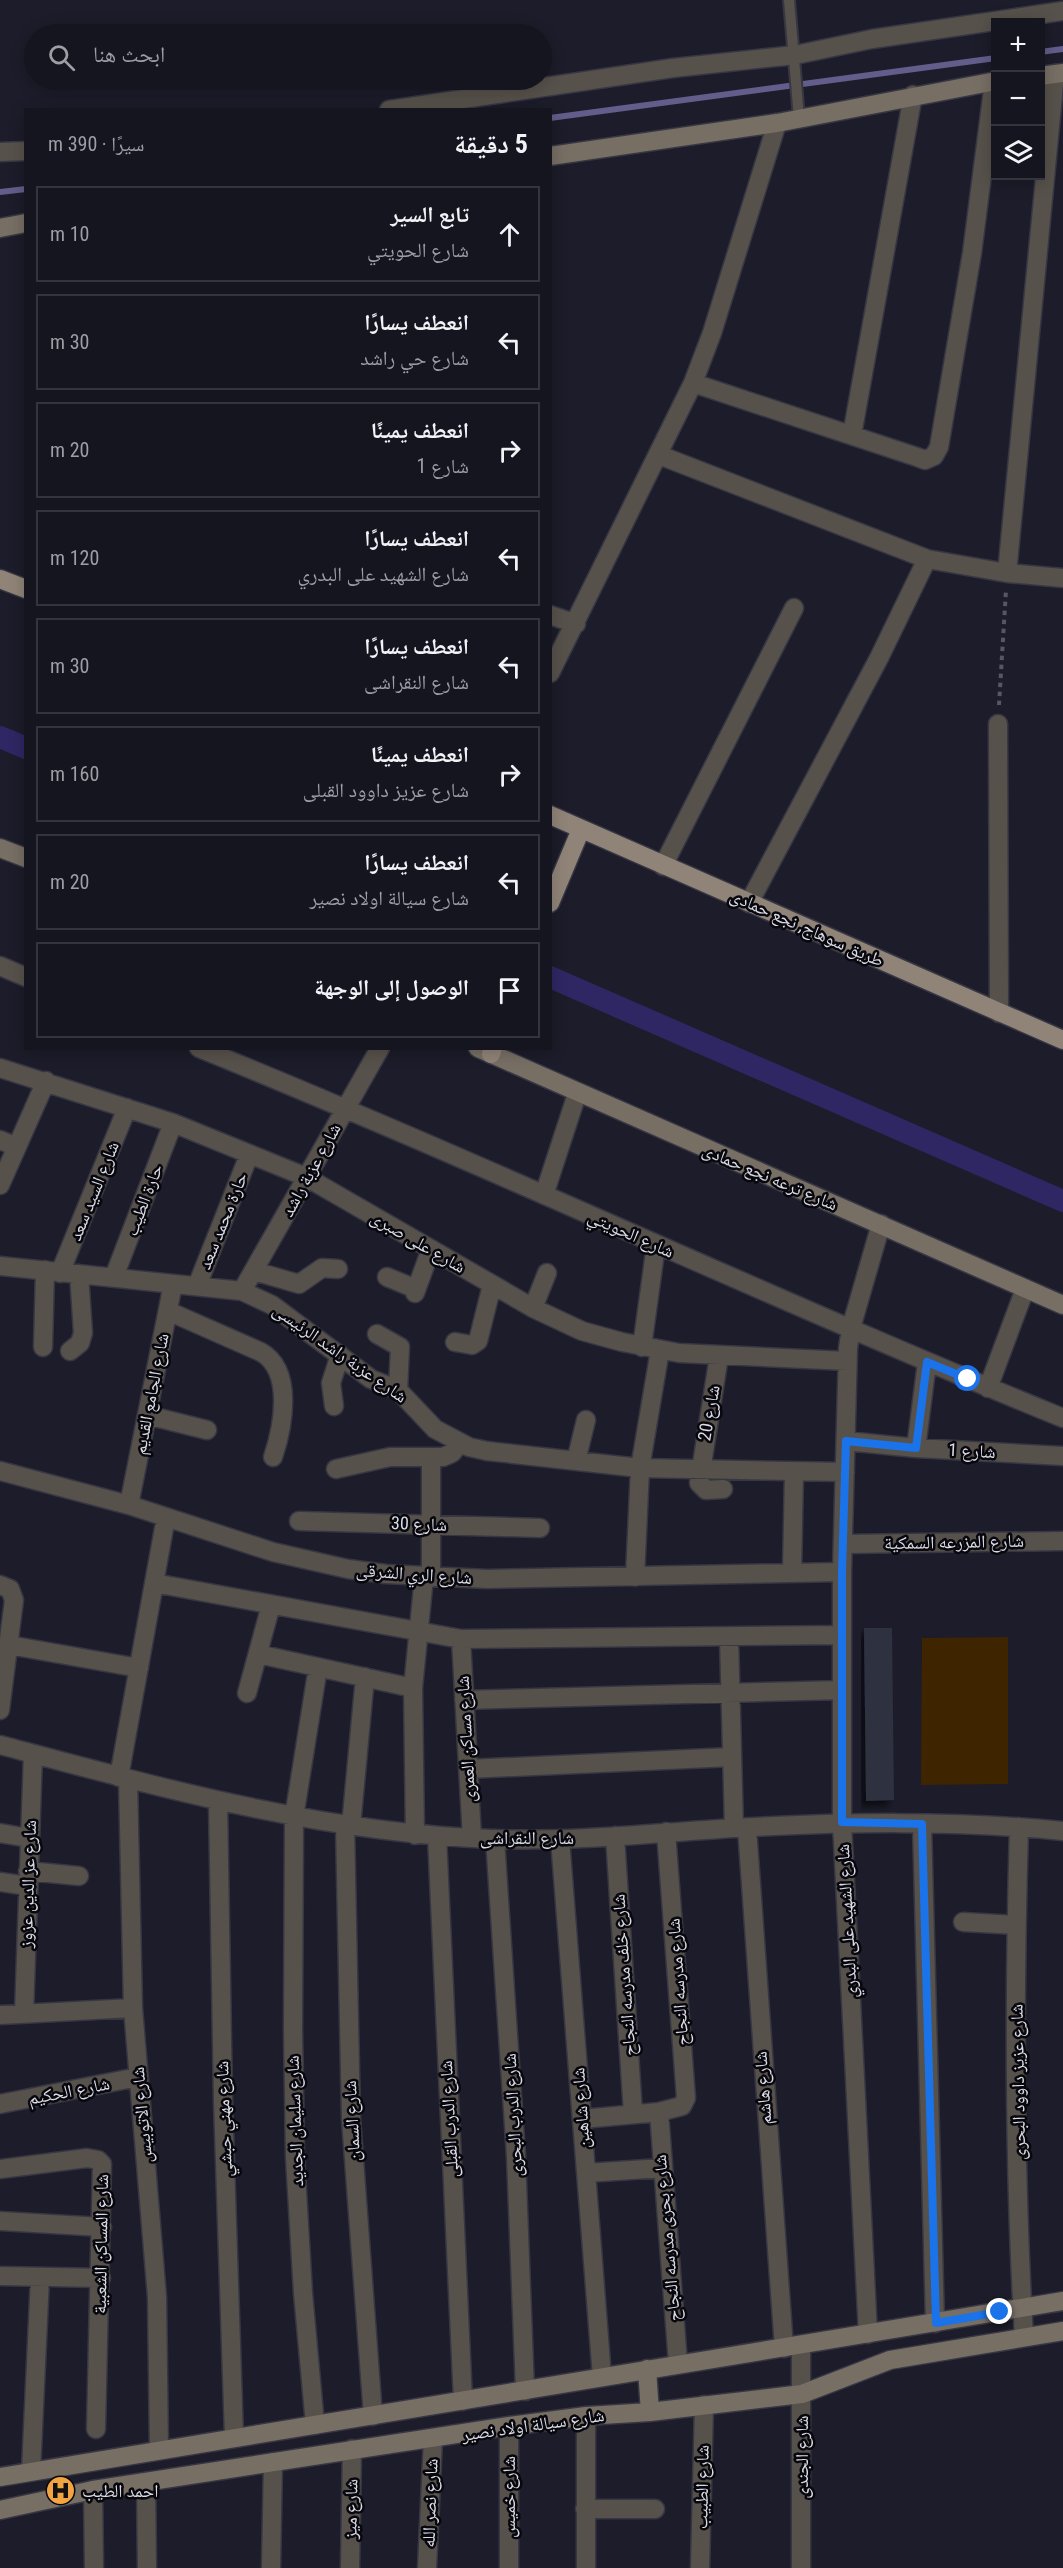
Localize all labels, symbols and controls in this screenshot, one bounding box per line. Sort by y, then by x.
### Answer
map controls [991,18,1045,180]
button: + [991,18,1045,72]
search box [24,24,552,90]
icon: search [45,41,78,74]
text: ابحث هنا [93,42,165,67]
button: − [991,72,1045,126]
button: layers [991,126,1045,180]
text: 5 دقيقة [454,129,528,159]
text: سيرًا · 390 m [48,132,145,156]
text: تابع السير [391,202,469,227]
icon: ahead [493,218,526,251]
text: 10 m [50,222,89,246]
text: شارع الحويتي [367,238,469,262]
text: انعطف يسارًا [364,310,469,335]
icon: left [493,326,526,359]
text: 30 m [50,330,89,354]
text: شارع حي راشد [360,346,469,370]
text: انعطف يمينًا [371,418,469,443]
icon: right [493,434,526,467]
text: 20 m [50,438,89,462]
text: شارع 1 [417,454,469,478]
text: انعطف يسارًا [364,526,469,551]
icon: left [493,542,526,575]
text: 120 m [50,546,99,570]
text: شارع الشهيد على البدري [298,562,469,586]
text: انعطف يسارًا [364,634,469,659]
icon: left [493,650,526,683]
text: 30 m [50,654,89,678]
text: شارع النقراشى [364,670,469,694]
text: انعطف يمينًا [371,742,469,767]
icon: right [493,758,526,791]
text: 160 m [50,762,99,786]
text: شارع عزيز داوود القبلى [303,778,469,802]
text: انعطف يسارًا [364,850,469,875]
icon: left [493,866,526,899]
text: 20 m [50,870,89,894]
street label: طريق سوهاج, نجع حمادى [726,884,887,973]
text: شارع سيالة اولاد نصير [309,886,469,910]
icon: arrive [493,974,526,1007]
text: الوصول إلى الوجهة [314,975,469,1000]
street label: شارع عزبة راشد [276,1119,346,1221]
street label: شارع السيد سعد [64,1138,124,1244]
street label: شارع ترعه نجع حمادى [699,1139,841,1216]
street label: حارة الطيب [120,1161,167,1239]
street label: حارة محمد سعد [194,1169,251,1272]
street label: شارع الحويتي [583,1205,677,1266]
street label: شارع على صبرى [367,1206,469,1278]
street label: شارع عزبة راشد الرئيسى [269,1298,411,1408]
street label: شارع الجامع القديم [128,1331,175,1457]
route start [954,1365,980,1391]
street label: شارع 20 [693,1383,725,1443]
street label: شارع 1 [948,1439,996,1463]
street label: شارع 30 [391,1512,447,1536]
street label: شارع المزرعه السمكية [884,1530,1024,1554]
street label: شارع الري الشرقى [355,1559,473,1593]
street label: شارع مساكن العمرى [452,1675,480,1803]
street label: شارع عز الدين عزوز [15,1820,41,1949]
street label: شارع النقراشى [480,1827,574,1849]
street label: شارع الشهيد على البدري [832,1843,866,1999]
street label: شارع خلف مدرسه النجاح [607,1893,642,2057]
street label: شارع مدرسه النجاح [663,1918,694,2046]
street label: شارع عزيز داوود البحرى [1006,2004,1030,2160]
street label: شارع هاشم [749,2051,778,2125]
street label: شارع الدرب البحرى [499,2053,527,2177]
street label: شارع سليمان الجديد [282,2055,308,2187]
street label: شارع مهني حبشي [211,2060,241,2177]
street label: شارع الدرب القبلى [435,2060,463,2178]
street label: شارع الاتوبيس [127,2066,157,2164]
street label: شارع شاهين [567,2067,595,2149]
street label: شارع الحكيم [26,2072,112,2111]
street label: شارع السمان [339,2080,365,2162]
street label: شارع بحرى مدرسه النجاح [649,2154,686,2322]
street label: شارع المساكن الشعبية [89,2174,113,2314]
route end [986,2298,1012,2324]
street label: شارع سيالة اولاد نصير [459,2404,606,2446]
street label: شارع الجندى [791,2415,813,2499]
street label: شارع الطبيب [690,2445,714,2529]
street label: شارع خميس [498,2456,520,2538]
street label: شارع نصر الله [417,2458,443,2548]
hospital icon: احمد الطيب [45,2475,77,2507]
street label: شارع ميز [339,2479,363,2540]
place label: احمد الطيب [82,2480,158,2502]

